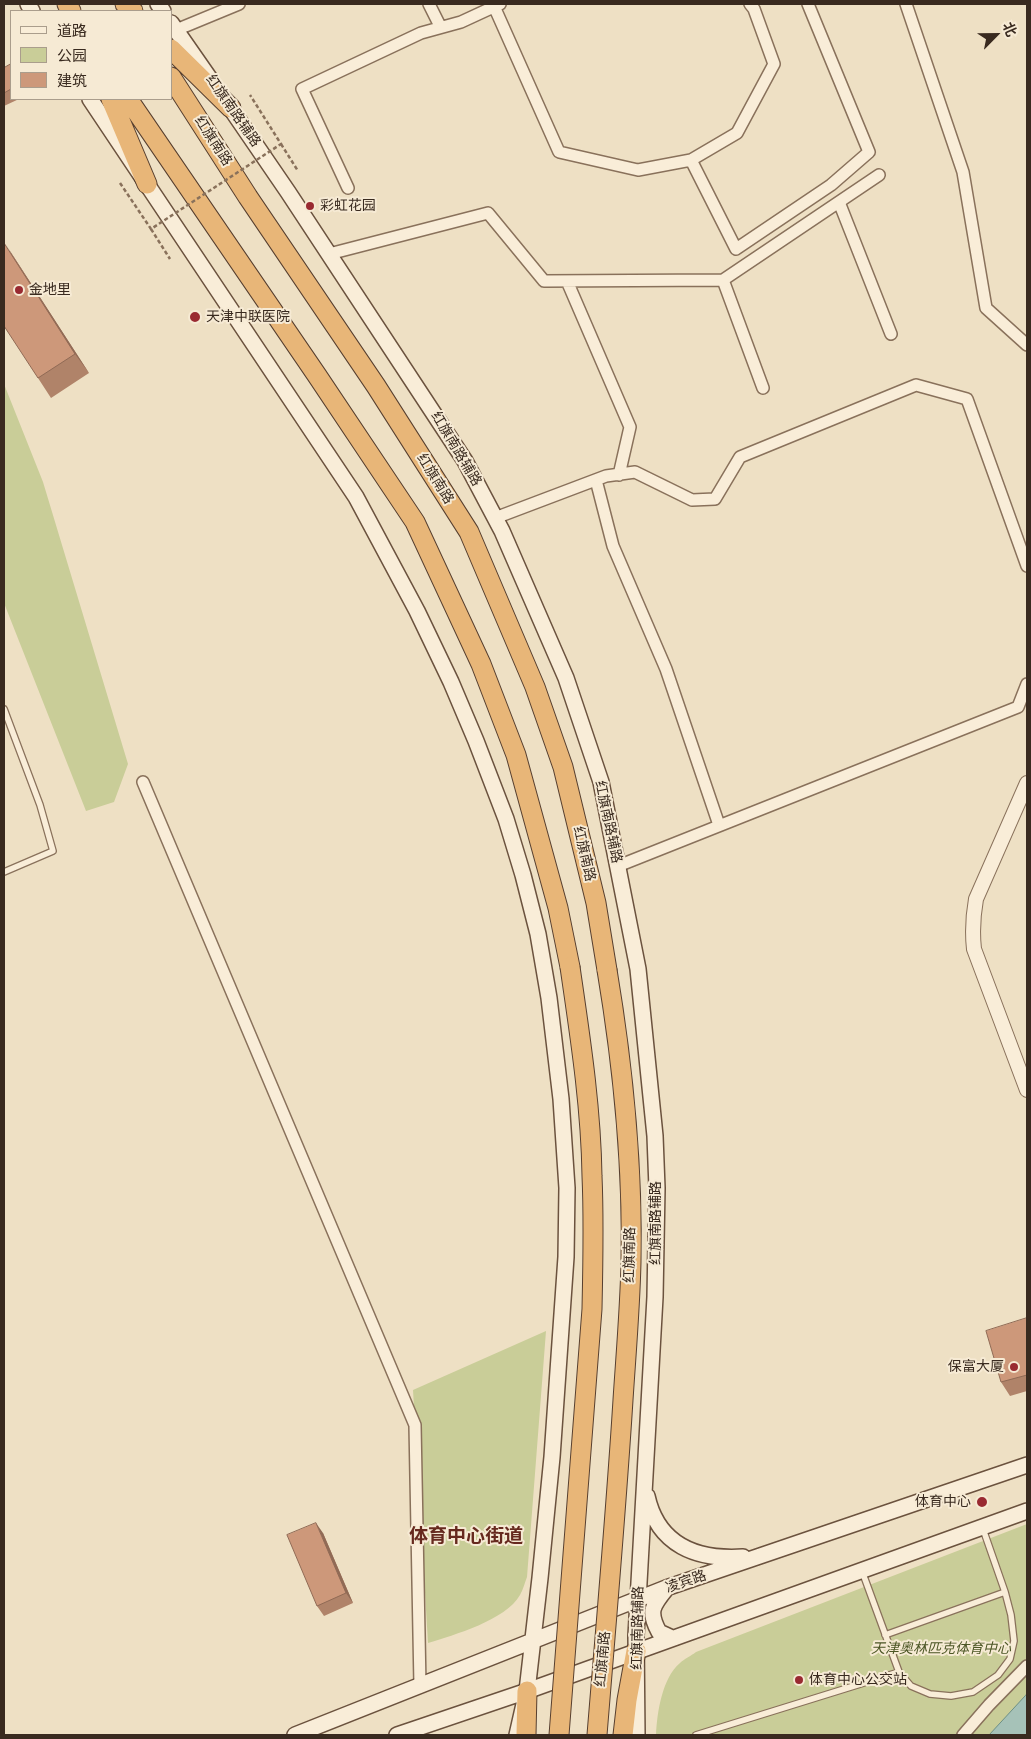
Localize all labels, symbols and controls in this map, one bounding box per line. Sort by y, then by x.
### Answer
legend [10,10,172,100]
north arrow [971,10,1021,60]
text: 北 [999,19,1021,39]
text: 道路 [57,21,87,40]
text: 公园 [57,46,87,65]
text: 建筑 [57,71,87,90]
street label: 红旗南路辅路 [202,72,264,150]
street label: 红旗南路 [191,113,235,169]
place label: 彩虹花园 [320,198,376,214]
marker: 彩虹花园 [304,200,316,212]
place label: 金地里 [29,282,71,298]
marker: 金地里 [13,284,25,296]
place label: 天津中联医院 [206,309,290,325]
marker: 天津中联医院 [188,310,202,324]
street label: 红旗南路辅路 [427,409,485,489]
street label: 红旗南路 [413,451,457,507]
street label: 红旗南路辅路 [591,779,625,865]
street label: 红旗南路 [570,825,598,883]
street label: 红旗南路辅路 [648,1181,664,1265]
street label: 红旗南路 [621,1227,639,1283]
place label: 保富大厦 [948,1359,1004,1375]
marker: 保富大厦 [1008,1361,1020,1373]
place label: 体育中心 [915,1494,971,1510]
marker: 体育中心 [975,1495,989,1509]
district label: 体育中心街道 [409,1526,523,1548]
street label: 凌宾路 [663,1567,709,1597]
street label: 红旗南路辅路 [629,1586,647,1670]
street label: 红旗南路 [592,1630,614,1688]
park label: 天津奥林匹克体育中心 [871,1641,1011,1657]
place label: 体育中心公交站 [809,1672,907,1688]
marker: 体育中心公交站 [793,1674,805,1686]

